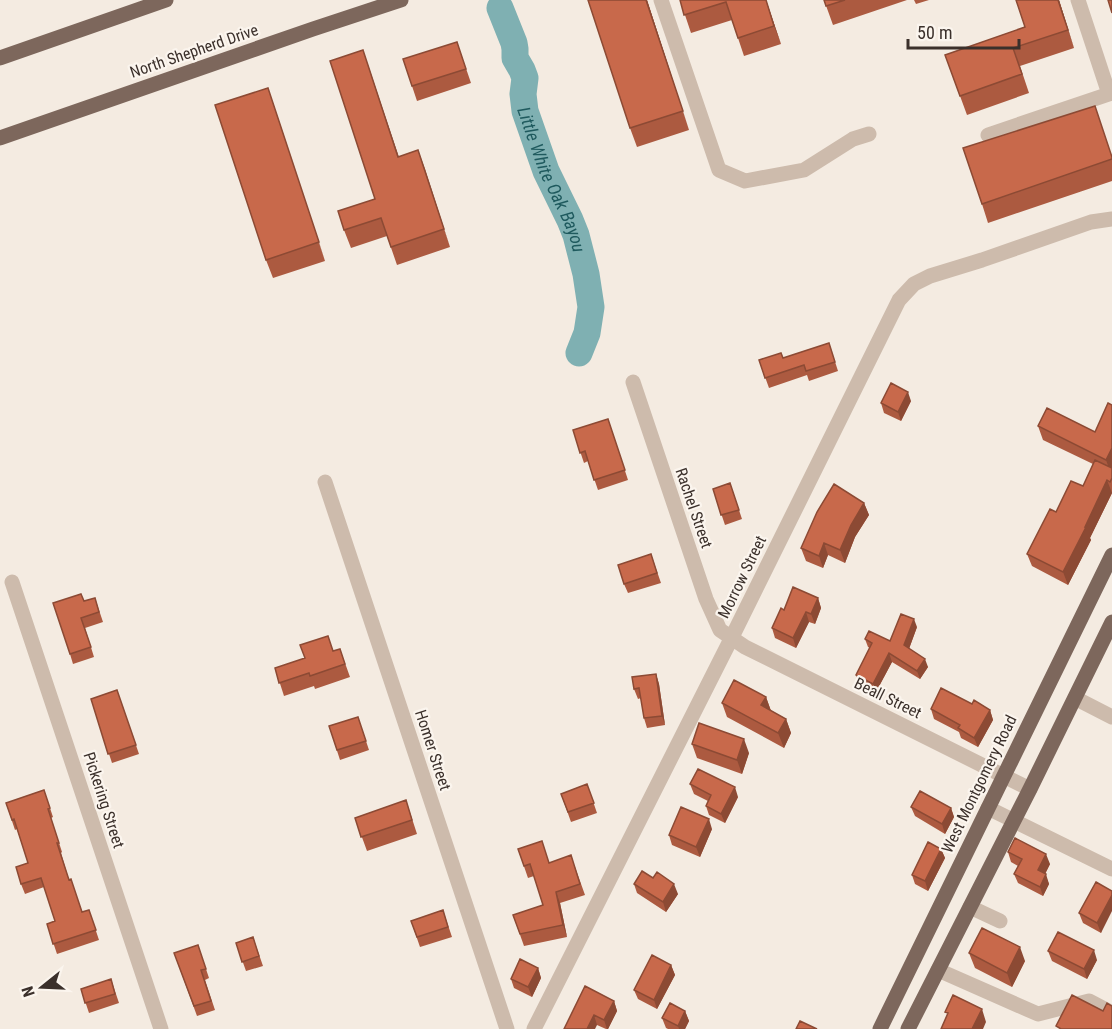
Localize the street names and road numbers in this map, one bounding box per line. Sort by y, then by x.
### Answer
street label: North Shepherd Drive [127,20,261,82]
street label: Rachel Street [671,465,717,551]
street label: Morrow Street [714,532,770,621]
street label: Beall Street [851,674,925,723]
street label: Homer Street [411,707,455,793]
street label: West Montgomery Road [937,712,1021,856]
street label: Pickering Street [80,750,129,851]

